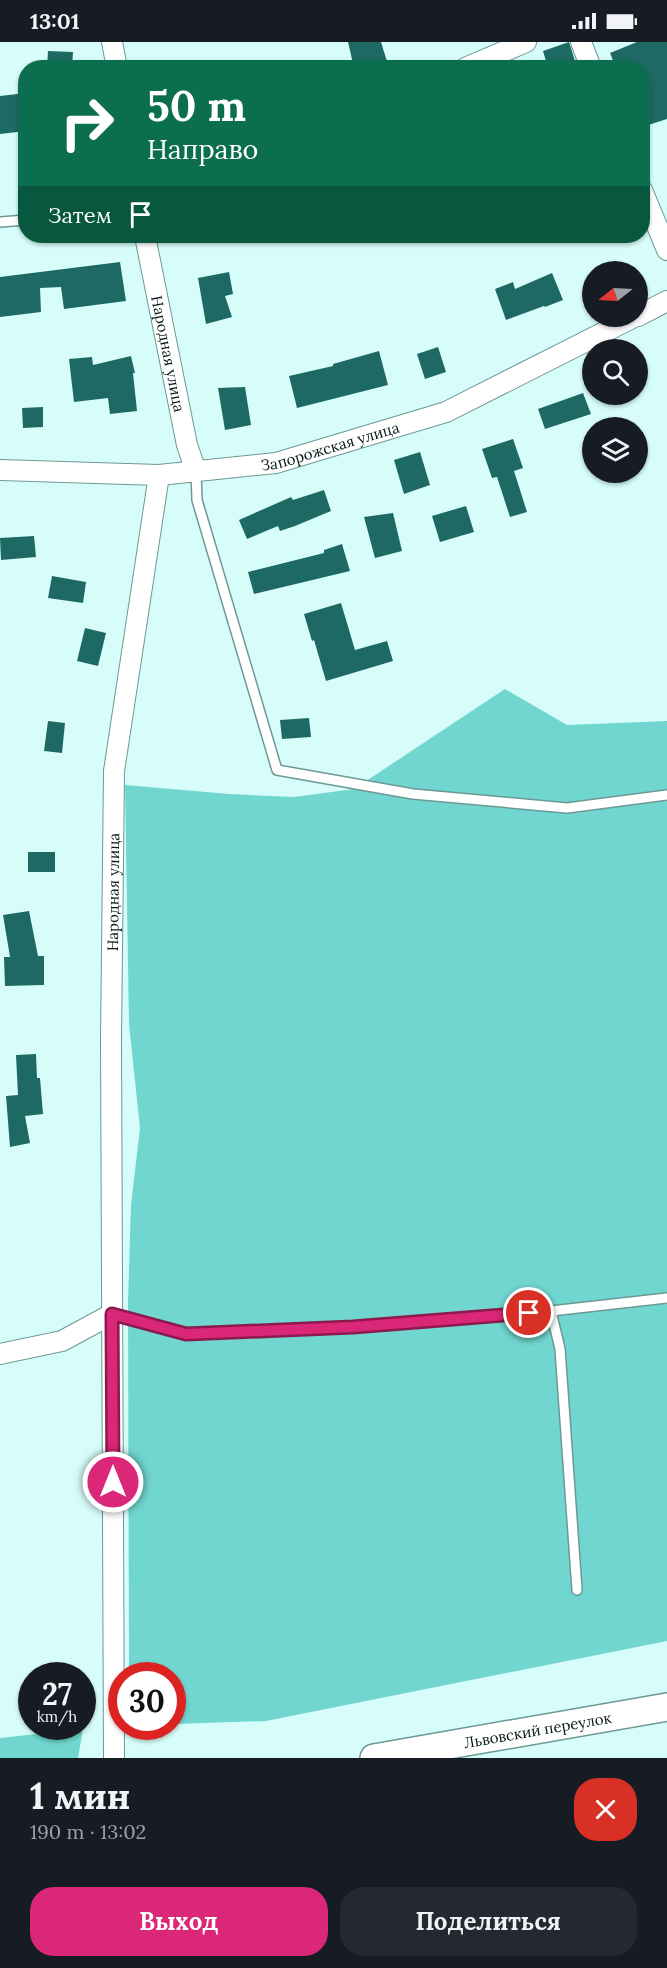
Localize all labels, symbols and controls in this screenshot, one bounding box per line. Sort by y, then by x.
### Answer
text: 13:01 [30,7,80,35]
text: 50 m [147,79,246,133]
icon: right [48,84,126,162]
text: Направо [147,132,258,166]
icon: arrive [124,198,157,231]
text: Затем [48,201,112,229]
north arrow [582,261,648,327]
map controls [582,261,648,483]
street label: Народная улица [148,294,190,414]
button: search [582,339,648,405]
street label: Запорожская улица [260,417,402,474]
button: layers [582,417,648,483]
street label: Народная улица [102,832,123,951]
pin [503,1287,554,1338]
icon: arrive [512,1296,545,1329]
position arrow [81,1450,145,1514]
speed limit sign: 30 [108,1662,186,1740]
text: 27 [42,1675,72,1713]
text: km/h [37,1707,77,1726]
street label: Львовский переулок [462,1707,613,1752]
text: 1 мин [30,1773,131,1819]
button: close [574,1778,637,1841]
text: 190 m · 13:02 [30,1819,146,1844]
button: Выход [30,1887,328,1956]
button: Поделиться [340,1887,637,1956]

